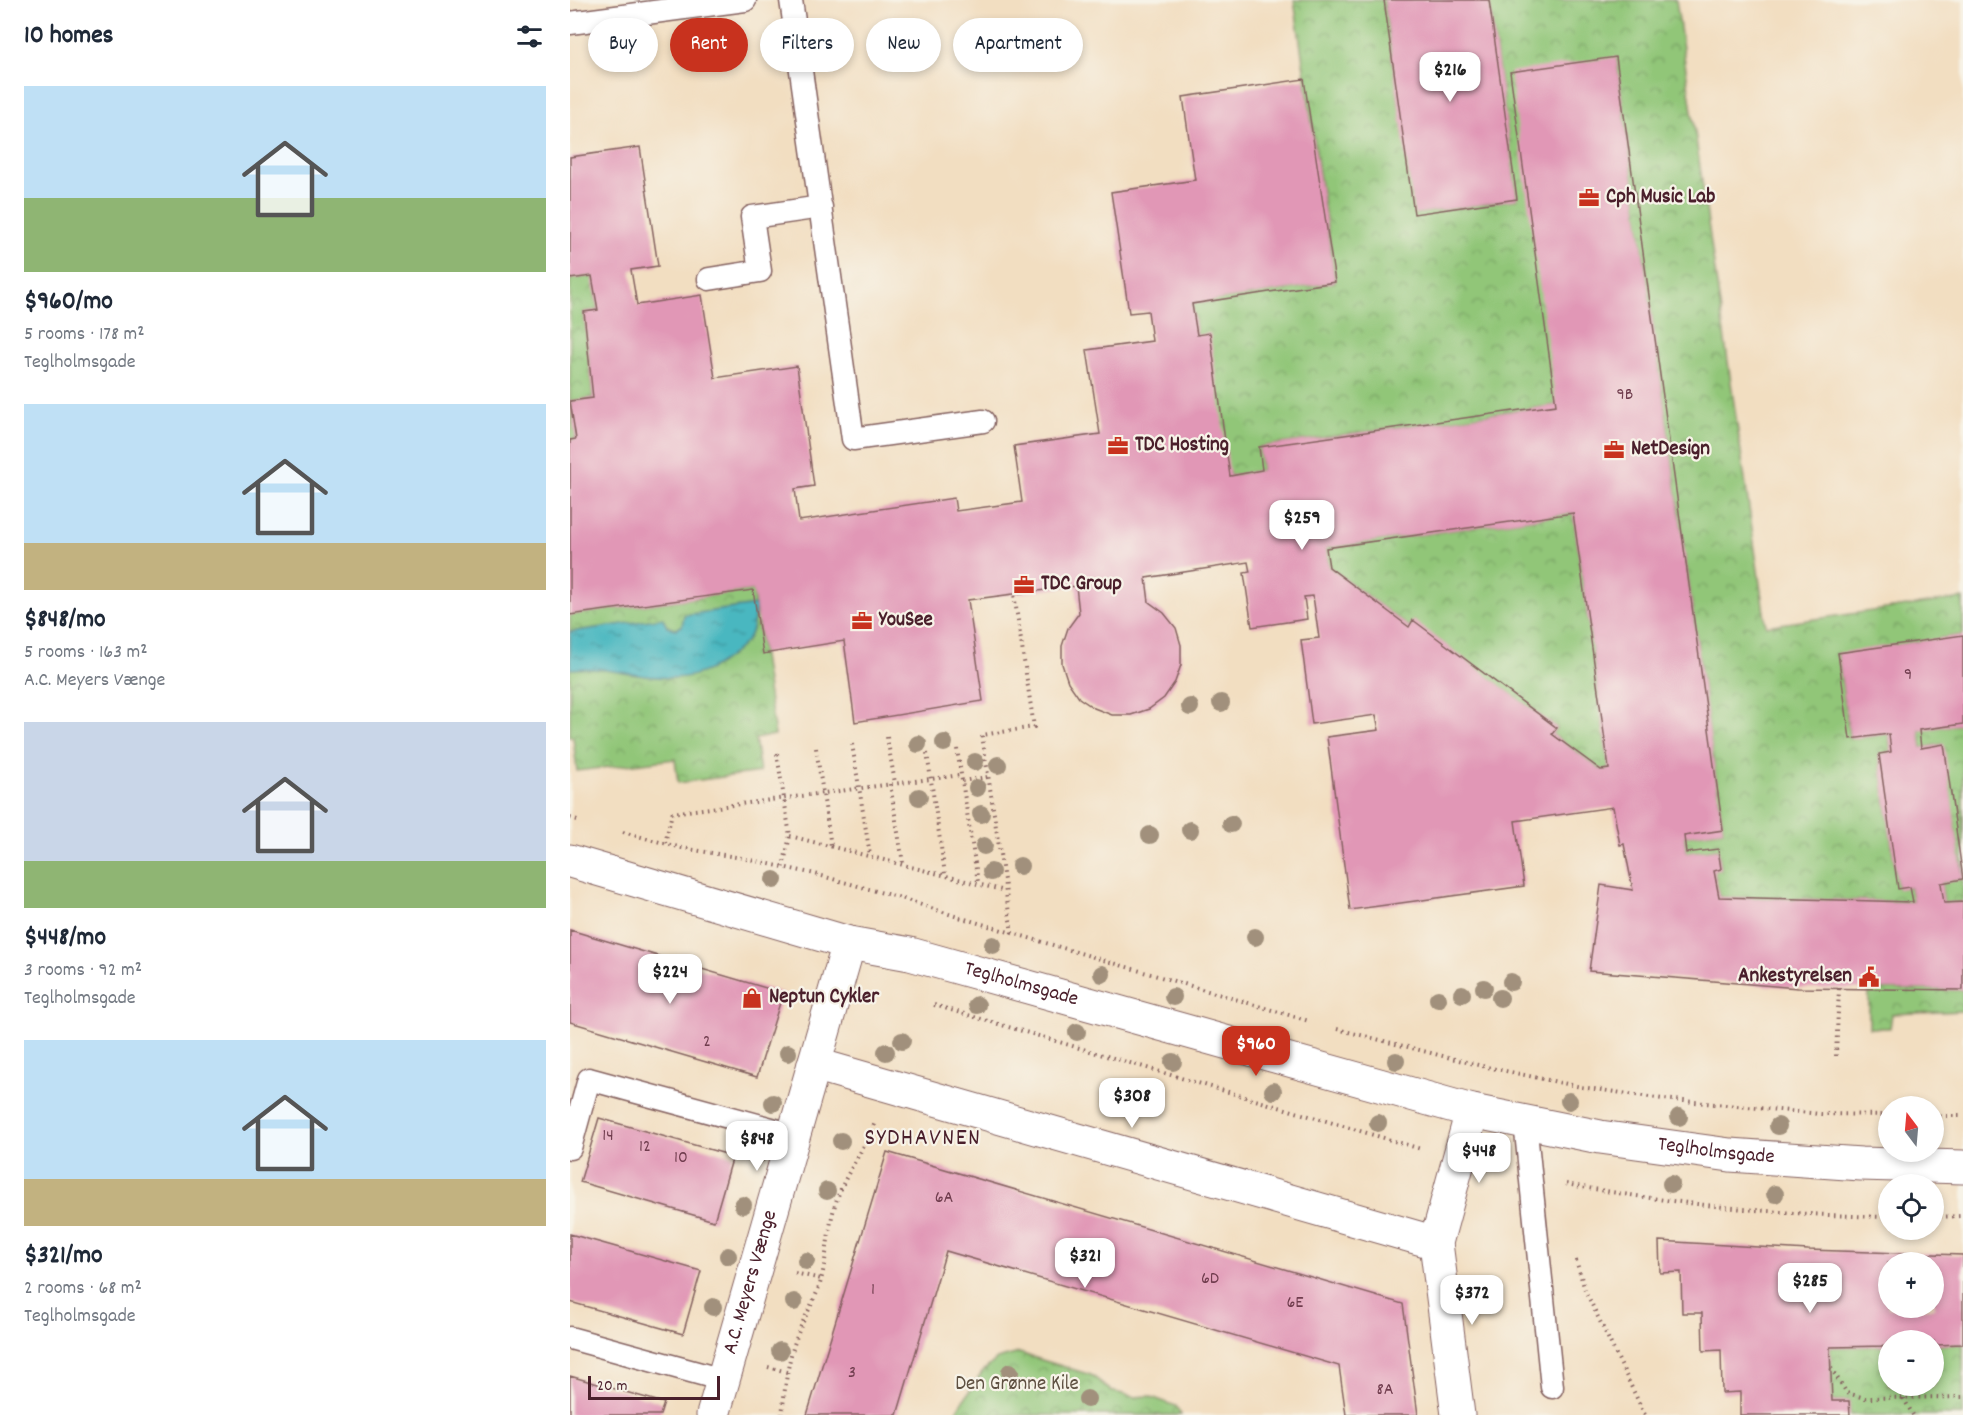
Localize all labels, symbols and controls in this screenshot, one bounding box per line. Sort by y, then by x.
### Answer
text: 10 homes [24,18,114,55]
chip: Buy [588,18,658,72]
chip: Rent [670,18,748,72]
chip: Filters [760,18,854,72]
chip: New [866,18,941,72]
chip: Apartment [953,18,1083,72]
icon: filters [513,20,546,53]
pin: $216 [1414,52,1486,103]
text: $216 [1433,57,1467,85]
icon: home [231,125,339,233]
place label: Cph Music Lab [1606,183,1715,213]
office icon: Cph Music Lab [1577,186,1601,210]
text: $960/mo [24,284,113,321]
text: 5 rooms · 178 m² [24,321,145,349]
text: Teglholmsgade [24,349,136,377]
house number: 9B [1617,383,1633,408]
place label: TDC Hosting [1135,431,1229,461]
office icon: TDC Hosting [1106,434,1130,458]
place label: NetDesign [1631,435,1710,465]
office icon: NetDesign [1602,438,1626,462]
icon: home [231,443,339,551]
pin: $259 [1266,500,1338,551]
text: $259 [1283,505,1321,533]
place label: TDC Group [1041,570,1122,600]
office icon: TDC Group [1012,573,1036,597]
text: $848/mo [24,602,106,639]
place label: YouSee [878,606,933,636]
office icon: YouSee [850,609,874,633]
text: 5 rooms · 163 m² [24,639,148,667]
house number: 9 [1904,663,1912,688]
text: A.C. Meyers Vænge [24,667,165,695]
icon: home [231,761,339,869]
text: $448/mo [24,920,106,957]
pin: $224 [634,954,706,1005]
street label: Teglholmsgade [960,955,1081,1015]
text: 3 rooms · 92 m² [24,957,142,985]
text: $224 [652,959,688,987]
place label: Ankestyrelsen [1738,962,1852,992]
public building icon: Ankestyrelsen [1857,965,1881,989]
place label: Neptun Cykler [769,983,880,1013]
text: Teglholmsgade [24,985,136,1013]
shop icon: Neptun Cykler [740,986,764,1010]
pin: $960 [1220,1026,1292,1077]
house number: 2 [703,1030,711,1055]
text: $960 [1236,1031,1276,1059]
pin: $308 [1096,1078,1168,1129]
icon: home [231,1079,339,1187]
text: $308 [1113,1083,1151,1111]
north arrow [1878,1096,1944,1162]
map controls [1878,1096,1944,1396]
pin: $848 [721,1121,793,1172]
district label: SYDHAVNEN [865,1122,981,1156]
house number: 14 [602,1124,614,1149]
text: $848 [740,1126,774,1154]
street label: Teglholmsgade [1656,1130,1775,1173]
pin: $448 [1443,1133,1515,1184]
house number: 12 [639,1135,651,1160]
text: $448 [1462,1138,1496,1166]
house number: 10 [674,1146,688,1171]
button: locate [1878,1174,1944,1240]
house number: 6A [935,1186,953,1211]
street label: A.C. Meyers Vænge [716,1207,786,1358]
text: $321/mo [24,1238,103,1275]
pin: $321 [1049,1238,1121,1289]
text: $321 [1069,1243,1101,1271]
button: + [1878,1252,1944,1318]
pin: $285 [1774,1263,1846,1314]
house number: 6D [1201,1267,1219,1292]
text: $285 [1792,1268,1828,1296]
text: 2 rooms · 68 m² [24,1275,142,1303]
pin: $372 [1436,1275,1508,1326]
house number: 1 [871,1278,875,1303]
text: $372 [1454,1280,1490,1308]
house number: 6E [1287,1291,1304,1316]
text: Teglholmsgade [24,1303,136,1331]
button: − [1878,1330,1944,1396]
house number: 3 [848,1361,856,1386]
park label: Den Grønne Kile [955,1370,1079,1400]
scale bar [588,1373,720,1400]
text: 20 m [597,1375,627,1398]
house number: 8A [1376,1378,1394,1403]

